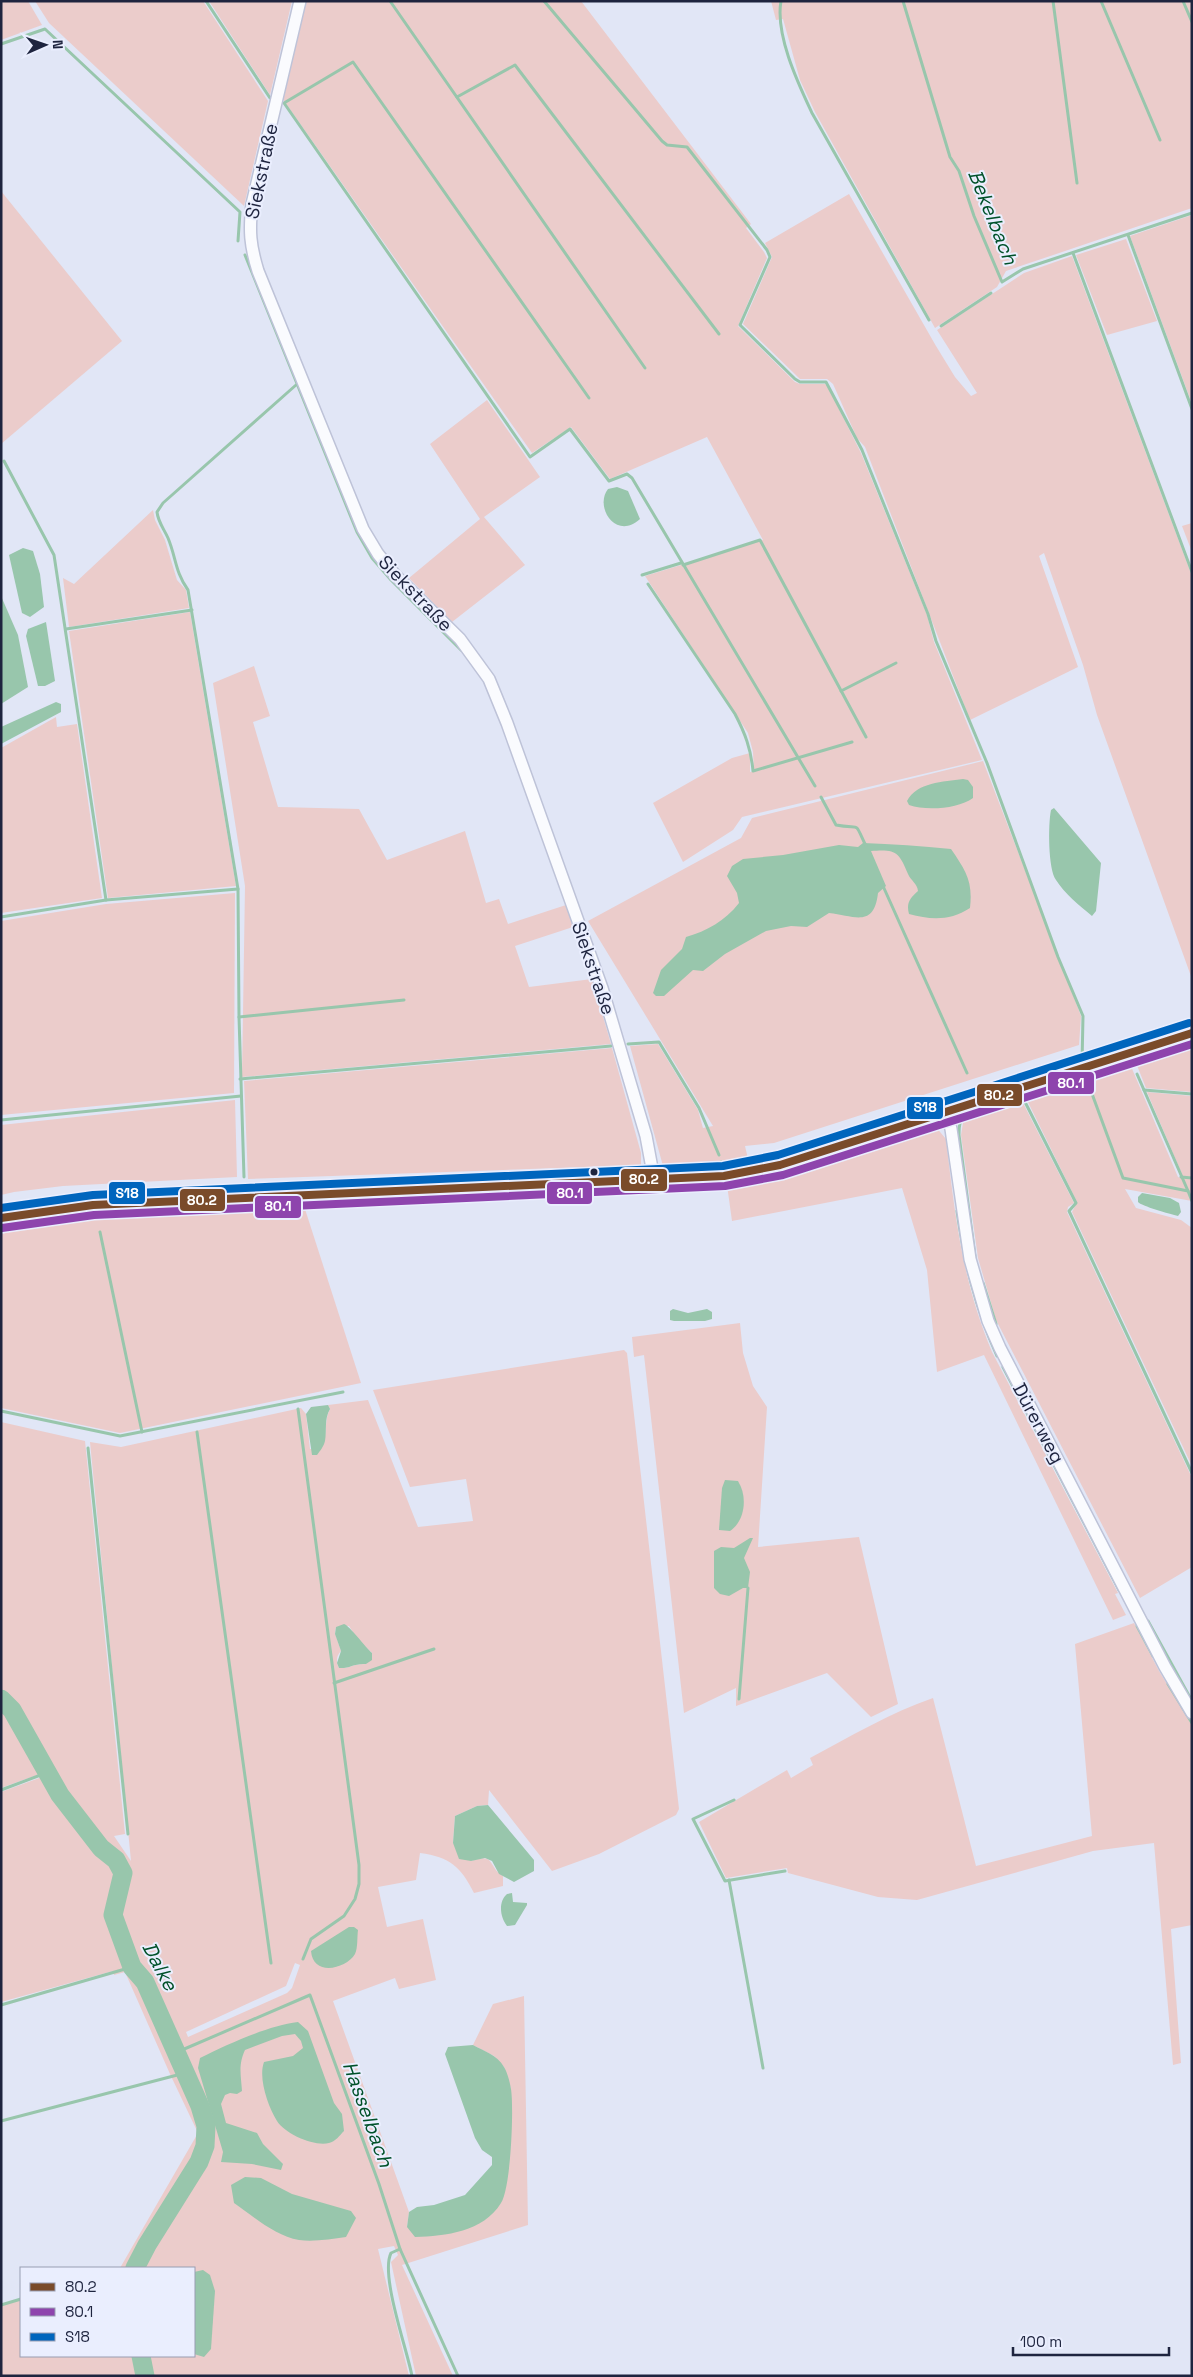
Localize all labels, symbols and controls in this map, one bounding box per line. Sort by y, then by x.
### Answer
north arrow [20,20,70,70]
text: N [49,40,67,50]
street label: Siekstraße [239,121,284,221]
water label: Bekelbach [962,166,1024,269]
street label: Siekstraße [373,550,458,637]
street label: Siekstraße [566,918,621,1018]
line badge: 80.1 [1047,1071,1095,1095]
text: 80.1 [1057,1074,1085,1092]
line badge: 80.2 [976,1083,1023,1107]
text: 80.2 [984,1086,1014,1104]
line badge: S18 [906,1096,944,1120]
text: S18 [913,1098,937,1116]
unlabelled marker [589,1167,599,1177]
line badge: 80.2 [620,1168,668,1192]
text: 80.2 [629,1170,659,1188]
line badge: S18 [108,1181,146,1205]
line badge: 80.1 [546,1181,593,1205]
text: S18 [115,1184,139,1202]
text: 80.1 [556,1184,584,1202]
line badge: 80.2 [179,1188,226,1212]
text: 80.2 [187,1191,217,1209]
line badge: 80.1 [254,1195,302,1219]
text: 80.1 [264,1197,292,1215]
street label: Dürerweg [1007,1379,1070,1468]
water label: Dalke [136,1937,184,1996]
water label: Hasselbach [337,2058,399,2171]
legend [20,2267,195,2357]
text: 80.2 [65,2277,97,2296]
text: 80.1 [65,2302,93,2321]
scale bar [1013,2324,1169,2356]
text: S18 [65,2327,90,2346]
text: 100 m [1020,2332,1062,2351]

